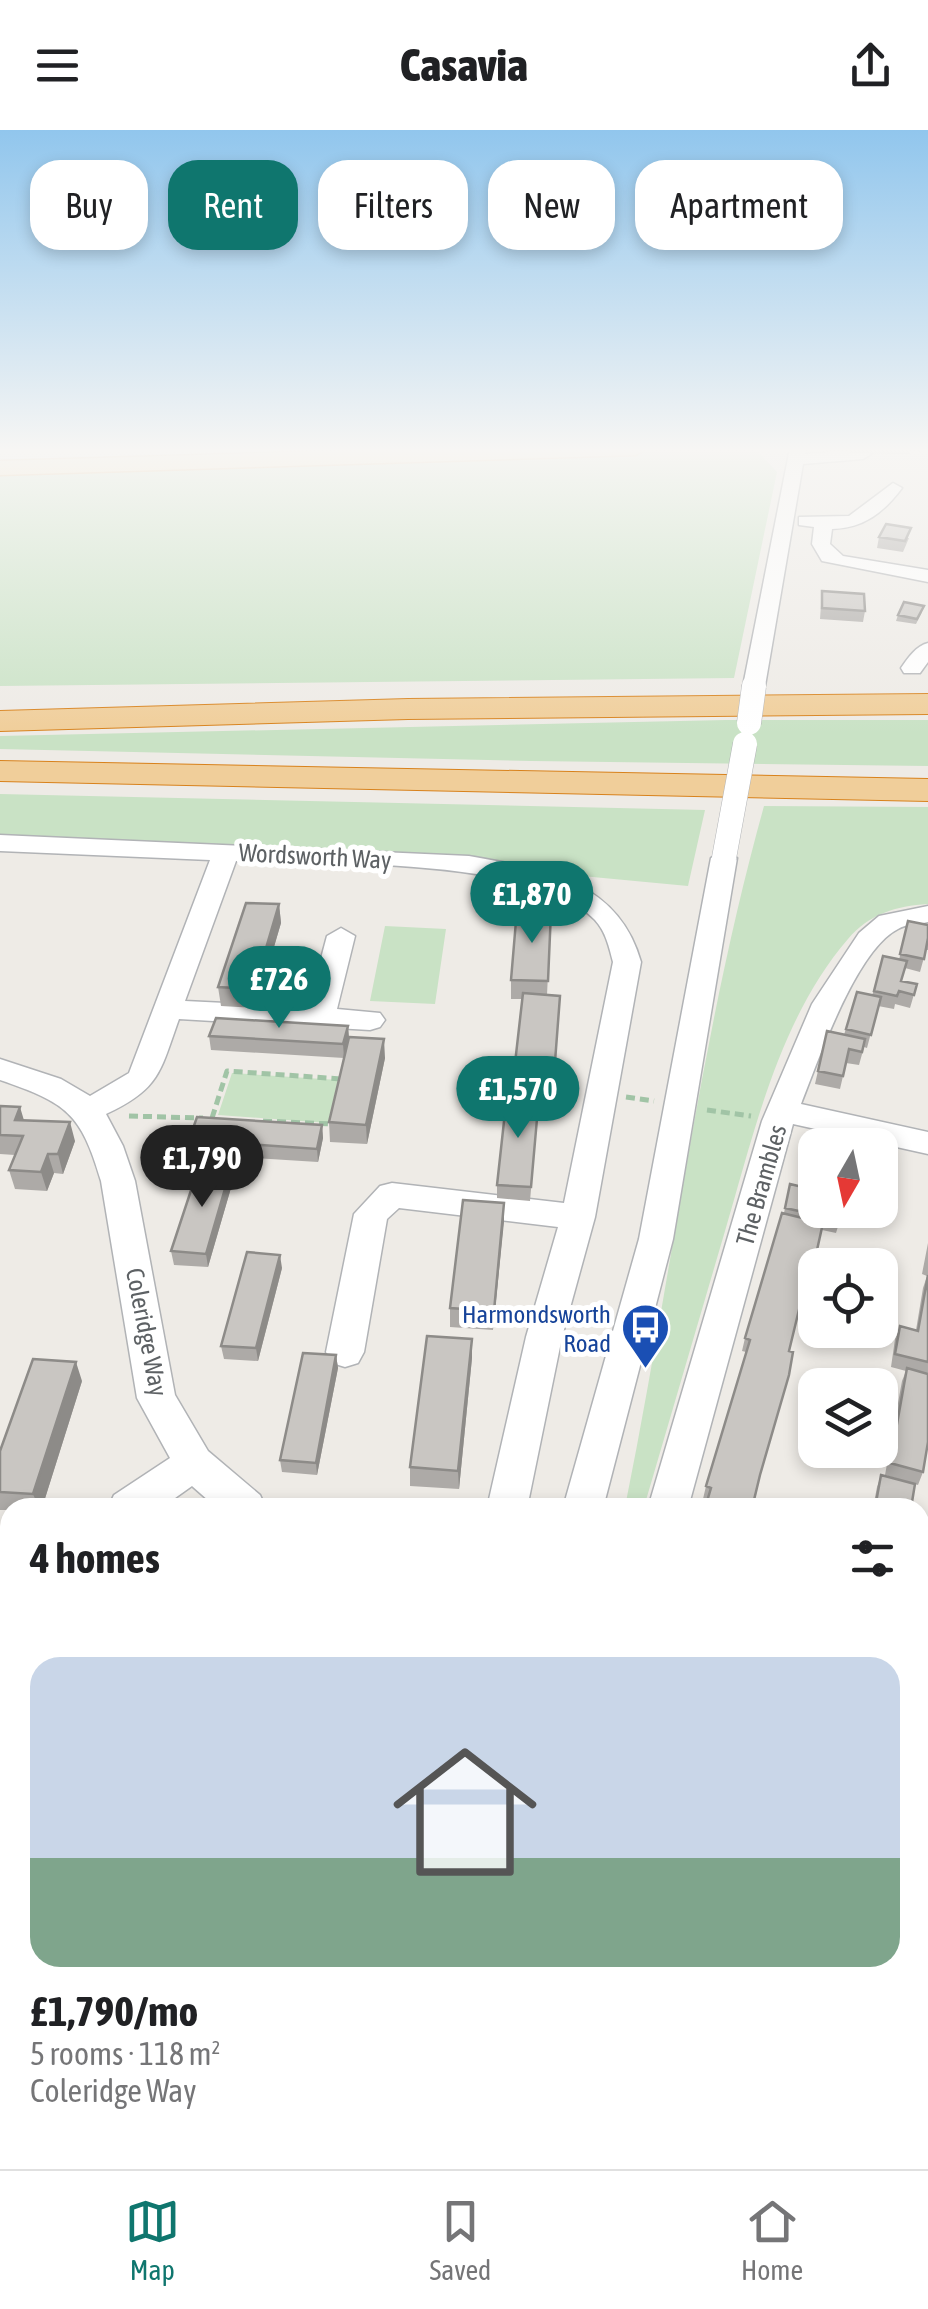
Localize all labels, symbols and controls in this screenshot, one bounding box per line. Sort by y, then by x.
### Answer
icon: menu [30,38,85,93]
icon: share [843,38,898,93]
text: Casavia [400,39,528,91]
chip: Buy [30,160,148,250]
chip: Rent [168,160,298,250]
chip: Filters [318,160,468,250]
chip: New [488,160,615,250]
chip: Apartment [635,160,843,250]
street label: Wordsworth Way [238,838,392,874]
pin: £1,870 [451,861,613,946]
text: £1,870 [492,875,572,912]
pin: £726 [220,946,338,1031]
text: £726 [250,960,308,997]
pin: £1,570 [437,1056,599,1141]
text: £1,570 [478,1070,558,1107]
street label: The Brambles [730,1121,792,1249]
pin: £1,790 [121,1125,283,1210]
north arrow [798,1128,898,1228]
map controls [798,1128,898,1468]
text: £1,790 [162,1139,242,1176]
button: locate [798,1248,898,1348]
street label: Coleridge Way [121,1266,173,1398]
place label: Harmondsworth Road [462,1300,611,1357]
bus stop icon: Harmondsworth Road [620,1302,672,1370]
button: layers [798,1368,898,1468]
icon: filters [845,1531,900,1586]
text: 4 homes [30,1534,160,1582]
icon: home [375,1722,555,1902]
text: £1,790/mo [30,1987,198,2035]
text: 5 rooms · 118 m² [30,2035,220,2072]
text: Coleridge Way [30,2072,196,2109]
tab: Map [125,2194,180,2286]
tab: Saved [429,2194,491,2286]
tab: Home [741,2194,803,2286]

